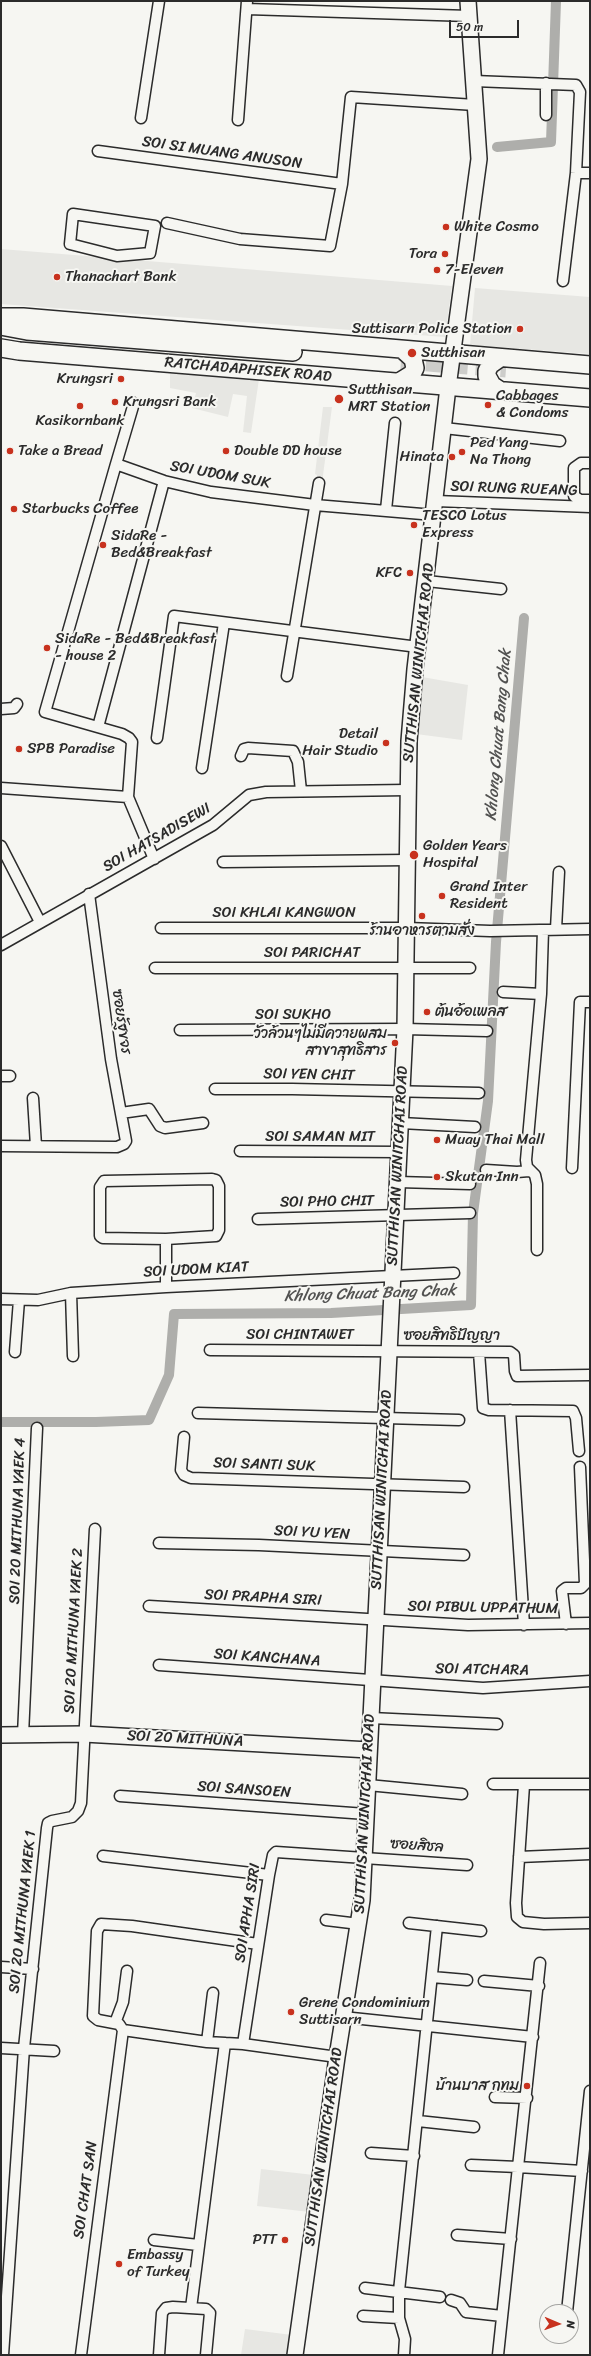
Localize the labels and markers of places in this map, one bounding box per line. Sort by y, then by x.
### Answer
place label: White Cosmo [454,218,539,236]
marker: White Cosmo [441,222,451,232]
place label: Tora [409,245,437,263]
marker: Tora [440,249,450,259]
place label: 7-Eleven [445,261,504,279]
marker: 7-Eleven [432,265,442,275]
place label: Thanachart Bank [65,268,176,286]
marker: Thanachart Bank [52,272,62,282]
place label: Suttisarn Police Station [352,320,512,338]
marker: Suttisarn Police Station [515,324,525,334]
place label: Sutthisan [421,344,485,362]
marker: Sutthisan [406,347,418,359]
place label: Krungsri [57,370,113,388]
marker: Krungsri [116,374,126,384]
place label: Sutthisan MRT Station [348,381,430,416]
place label: Cabbages & Condoms [496,387,568,422]
place label: Krungsri Bank [123,393,216,411]
marker: Sutthisan MRT Station [333,393,345,405]
marker: Krungsri Bank [110,397,120,407]
marker: Cabbages & Condoms [483,400,493,410]
marker: Kasikornbank [75,401,85,411]
place label: Kasikornbank [36,412,124,430]
place label: Ped Yang Na Thong [470,434,531,469]
place label: Take a Bread [18,442,102,460]
place label: Double DD house [234,442,342,460]
marker: Take a Bread [5,446,15,456]
marker: Double DD house [221,446,231,456]
marker: Ped Yang Na Thong [457,447,467,457]
place label: Hinata [400,448,444,466]
marker: Hinata [447,452,457,462]
place label: Starbucks Coffee [22,500,138,518]
marker: Starbucks Coffee [9,504,19,514]
place label: TESCO Lotus Express [422,507,507,542]
marker: TESCO Lotus Express [409,520,419,530]
place label: SidaRe - Bed&Breakfast [111,527,212,562]
marker: SidaRe - Bed&Breakfast [98,540,108,550]
place label: KFC [376,564,402,582]
marker: KFC [405,568,415,578]
place label: SidaRe - Bed&Breakfast - house 2 [55,630,216,665]
marker: SidaRe - Bed&Breakfast - house 2 [42,643,52,653]
place label: Detail Hair Studio [302,725,378,760]
marker: Detail Hair Studio [381,738,391,748]
place label: SPB Paradise [27,740,115,758]
marker: SPB Paradise [14,744,24,754]
place label: Golden Years Hospital [423,837,507,872]
marker: Golden Years Hospital [408,849,420,861]
place label: Grand Inter Resident [450,878,527,913]
marker: Grand Inter Resident [437,891,447,901]
marker: ร้านอาหารตามสั่ง [417,911,427,921]
place label: ร้านอาหารตามสั่ง [369,922,475,940]
place label: ต้นอ้อเพลส [435,1003,506,1021]
marker: ต้นอ้อเพลส [422,1007,432,1017]
place label: วัวล้วนๆไม่มีควายผสม สาขาสุทธิสาร [253,1025,387,1060]
marker: วัวล้วนๆไม่มีควายผสม สาขาสุทธิสาร [390,1038,400,1048]
place label: Muay Thai Mall [445,1131,545,1149]
marker: Muay Thai Mall [432,1135,442,1145]
place label: Skutan Inn [445,1168,519,1186]
marker: Skutan Inn [432,1172,442,1182]
place label: Grene Condominium Suttisarn [299,1994,430,2029]
marker: Grene Condominium Suttisarn [286,2007,296,2017]
place label: บ้านบาส กทม [436,2077,519,2095]
marker: บ้านบาส กทม [522,2081,532,2091]
place label: PTT [252,2231,277,2249]
marker: PTT [280,2235,290,2245]
place label: Embassy of Turkey [127,2246,190,2281]
marker: Embassy of Turkey [114,2259,124,2269]

